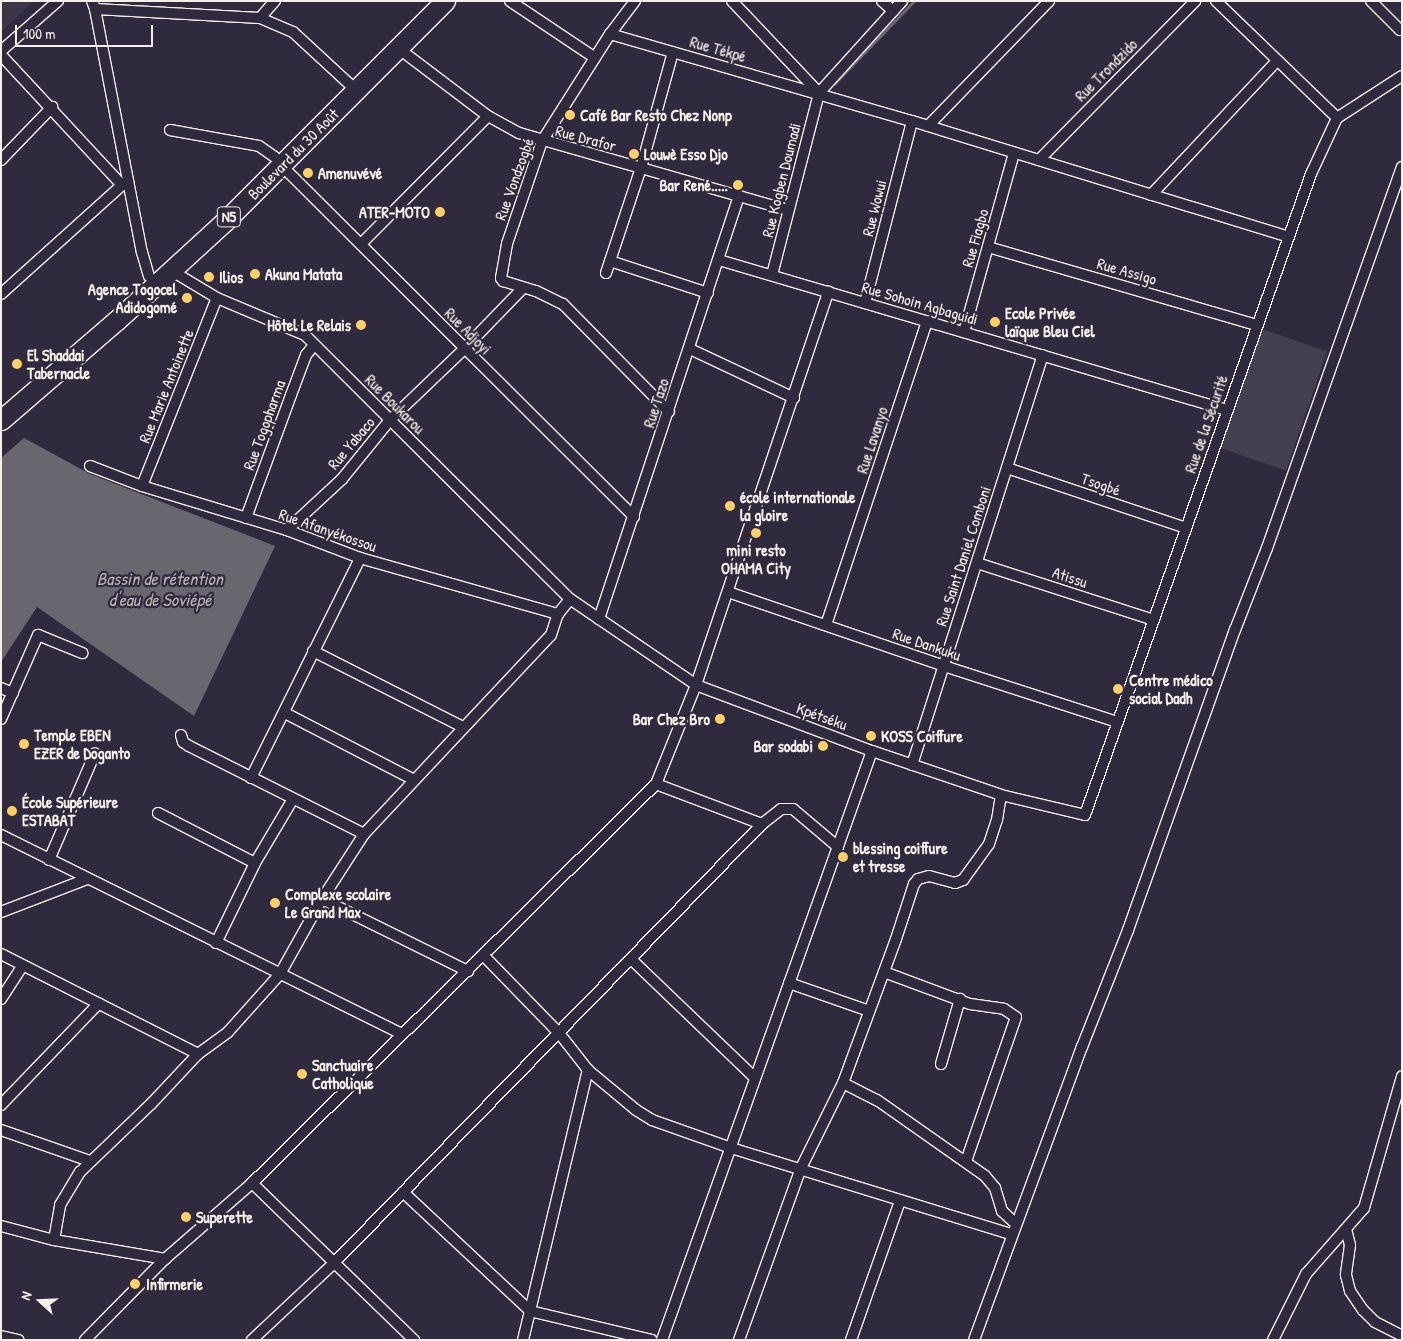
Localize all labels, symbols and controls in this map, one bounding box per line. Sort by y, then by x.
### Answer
scale bar [18,15,155,47]
text: 100 m [23,23,56,44]
street label: Rue Tékpé [688,32,748,66]
street label: Rue Trondzido [1071,35,1141,105]
street label: Boulevard du 30 Août [243,104,343,204]
place label: Café Bar Resto Chez Nonp [580,105,732,125]
marker: Café Bar Resto Chez Nonp [564,109,576,121]
street label: Rue Drafor [554,121,618,155]
street label: Rue Kogben Doumadi [758,121,804,239]
street label: Rue Vondzogbé [490,135,538,223]
place label: Louwè Esso Djo [644,144,728,164]
marker: Louwè Esso Djo [628,148,640,160]
place label: Amenuvévé [318,163,382,183]
marker: Amenuvévé [302,167,314,179]
place label: Bar René..... [659,175,728,195]
street label: Rue Wowui [858,178,890,238]
marker: Bar René..... [732,179,744,191]
place label: ATER-MOTO [359,202,430,222]
road number: N5 [216,204,242,230]
marker: ATER-MOTO [434,206,446,218]
street label: Rue Fiagbo [958,207,992,269]
street label: Rue Assigo [1095,253,1159,289]
place label: Akuna Matata [265,264,342,284]
place label: Ilios [219,267,243,287]
marker: Akuna Matata [249,268,261,280]
marker: Ilios [203,271,215,283]
street label: Rue Sohoin Agbaguidi [860,277,980,329]
place label: Agence Togocel Adidogomé [88,279,177,317]
marker: Agence Togocel Adidogomé [181,292,193,304]
place label: Ecole Privée laïque Bleu Ciel [1005,303,1095,341]
street label: Rue Adjoyi [441,304,495,358]
place label: Hôtel Le Relais [267,315,351,335]
marker: Ecole Privée laïque Bleu Ciel [989,316,1001,328]
marker: Hôtel Le Relais [355,319,367,331]
street label: Rue Marie Antoinette [134,326,198,446]
place label: El Shaddai Tabernacle [27,345,90,383]
marker: El Shaddai Tabernacle [11,358,23,370]
street label: Rue Boukarou [361,370,429,438]
street label: Rue de la Sécurité [1180,373,1232,475]
street label: Rue Tazo [639,376,673,430]
street label: Rue Togopharma [239,377,289,473]
street label: Rue Lavanyo [852,404,892,476]
street label: Rue Yabaco [324,413,378,473]
street label: Tsogbé [1079,468,1123,500]
street label: Rue Saint Daniel Comboni [931,483,995,629]
place label: école internationale la gloire [740,487,855,525]
marker: école internationale la gloire [724,500,736,512]
street label: Rue Afanyékossou [277,504,379,556]
marker: mini resto OHAMA City [750,527,762,539]
place label: mini resto OHAMA City [721,540,791,578]
street label: Atissu [1050,562,1090,592]
water label: Bassin de rétention d'eau de Soviépé [97,569,223,612]
street label: Rue Dankuku [890,623,964,665]
place label: Centre médico social Dadh [1129,670,1213,708]
marker: Centre médico social Dadh [1111,682,1125,696]
street label: Kpétséku [794,698,850,734]
place label: Bar Chez Bro [633,709,710,729]
marker: Bar Chez Bro [714,713,726,725]
place label: Temple EBEN EZER de Doganto [34,725,130,763]
place label: KOSS Coiffure [881,726,963,746]
marker: KOSS Coiffure [865,730,877,742]
place label: Bar sodabi [753,736,813,756]
marker: Temple EBEN EZER de Doganto [18,738,30,750]
marker: Bar sodabi [817,740,829,752]
place label: École Supérieure ESTABAT [22,792,118,830]
marker: École Supérieure ESTABAT [6,805,18,817]
place label: blessing coiffure et tresse [853,838,948,876]
marker: blessing coiffure et tresse [837,851,849,863]
place label: Complexe scolaire Le Grand Max [285,884,391,922]
marker: Complexe scolaire Le Grand Max [269,897,281,909]
place label: Sanctuaire Catholique [312,1055,374,1093]
marker: Sanctuaire Catholique [296,1068,308,1080]
place label: Superette [196,1207,253,1227]
marker: Superette [180,1211,192,1223]
place label: Infirmerie [146,1274,203,1294]
north arrow [15,1276,65,1326]
marker: Infirmerie [128,1277,142,1291]
text: N [15,1289,36,1302]

